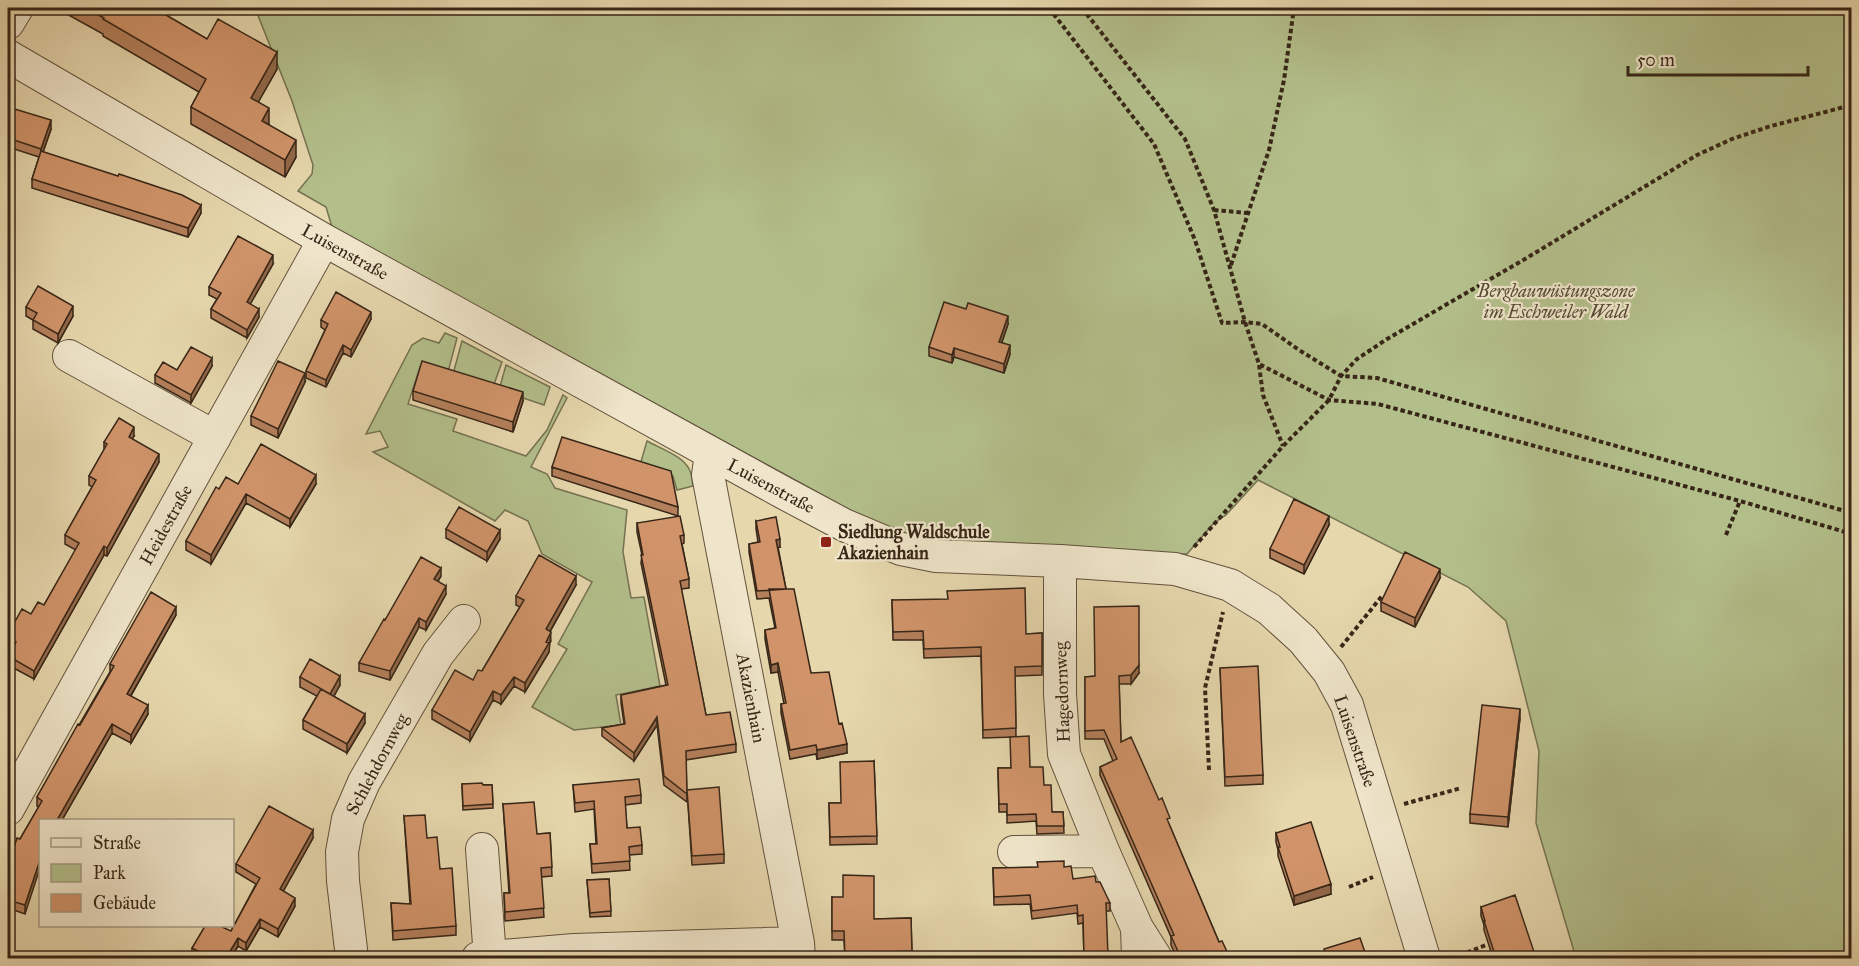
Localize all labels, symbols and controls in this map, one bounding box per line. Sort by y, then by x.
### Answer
scale bar [1628,39,1808,77]
text: 50 m [1637,49,1675,71]
street label: Luisenstraße [298,219,392,285]
park label: Bergbauwüstungszone im Eschweiler Wald [1476,280,1636,323]
street label: Luisenstraße [724,454,818,518]
street label: Heidestraße [135,481,197,569]
place label: Siedlung Waldschule Akazienhain [837,521,990,564]
marker: Siedlung Waldschule Akazienhain [819,535,833,549]
street label: Hagedornweg [1049,640,1076,743]
street label: Akazienhain [731,650,771,745]
street label: Luisenstraße [1329,692,1381,790]
street label: Schlehdornweg [341,709,414,819]
legend [39,819,234,927]
text: Straße [93,832,141,854]
text: Park [93,862,126,884]
text: Gebäude [93,892,156,914]

